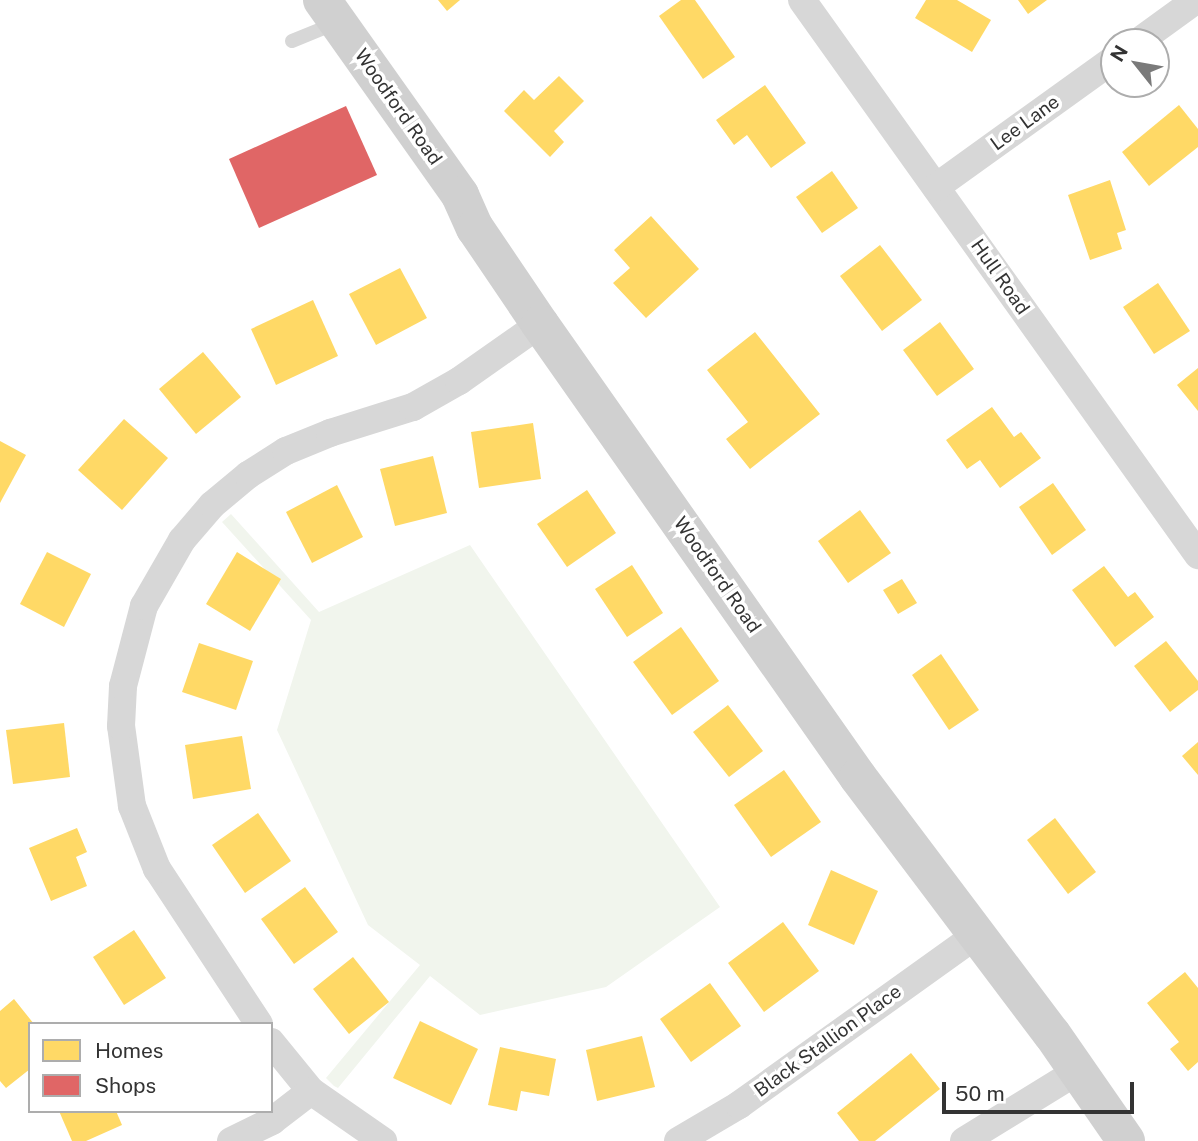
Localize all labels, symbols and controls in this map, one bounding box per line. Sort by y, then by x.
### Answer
north arrow [1100,28,1170,98]
text: N [1105,41,1132,65]
street label: Woodford Road [350,45,446,169]
street label: Lee Lane [986,90,1064,156]
street label: Hull Road [966,235,1034,319]
street label: Woodford Road [669,513,765,637]
street label: Black Stallion Place [750,980,906,1102]
legend [28,1022,273,1113]
text: Homes [95,1038,163,1063]
scale bar [946,1068,1138,1112]
text: Shops [95,1073,156,1098]
text: 50 m [955,1081,1005,1106]

